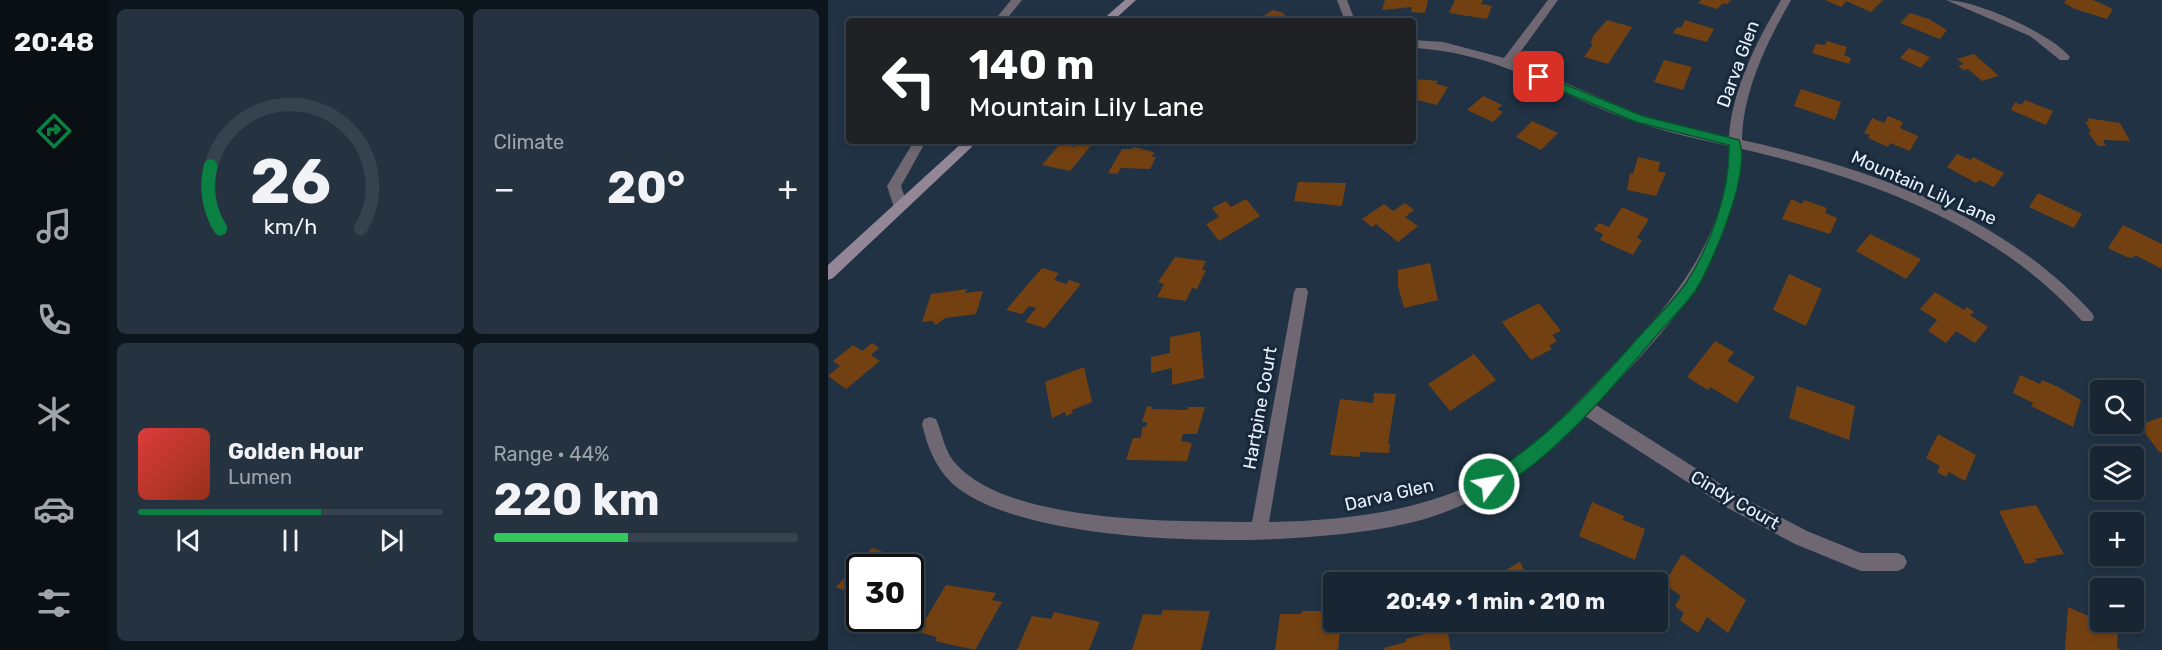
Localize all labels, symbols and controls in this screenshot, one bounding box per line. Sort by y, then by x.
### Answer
street label: Darva Glen [1712,18,1764,110]
text: 20:48 [14,26,94,58]
text: 140 m [969,40,1095,90]
icon: left [870,42,948,120]
pin [1513,51,1564,102]
icon: arrive [1522,60,1555,93]
text: Mountain Lily Lane [969,91,1204,123]
icon: directions [33,110,75,152]
text: Climate [494,130,564,154]
text: 26 [250,145,331,219]
street label: Mountain Lily Lane [1848,146,2000,230]
text: 20° [607,161,685,214]
text: − [494,169,515,208]
text: + [777,169,798,208]
icon: music [33,205,75,247]
text: km/h [263,214,317,239]
icon: phone [33,299,75,341]
street label: Hartpine Court [1238,345,1282,471]
map controls [2090,380,2144,632]
button: search [2090,380,2144,434]
icon: climate [33,393,75,435]
text: Golden Hour [228,438,363,465]
text: Range · 44% [494,442,609,466]
button: layers [2090,446,2144,500]
position arrow [1457,452,1521,516]
text: Lumen [228,465,292,489]
street label: Cindy Court [1687,466,1783,534]
text: 220 km [494,473,660,526]
street label: Darva Glen [1342,474,1436,516]
icon: car [33,488,75,530]
button: + [2090,512,2144,566]
icon: previous [172,524,205,557]
icon: pause [274,524,307,557]
icon: next [375,524,408,557]
speed limit sign: 30 [846,554,924,632]
button: − [2090,578,2144,632]
icon: filters [33,582,75,624]
text: 20:49 · 1 min · 210 m [1386,588,1605,615]

